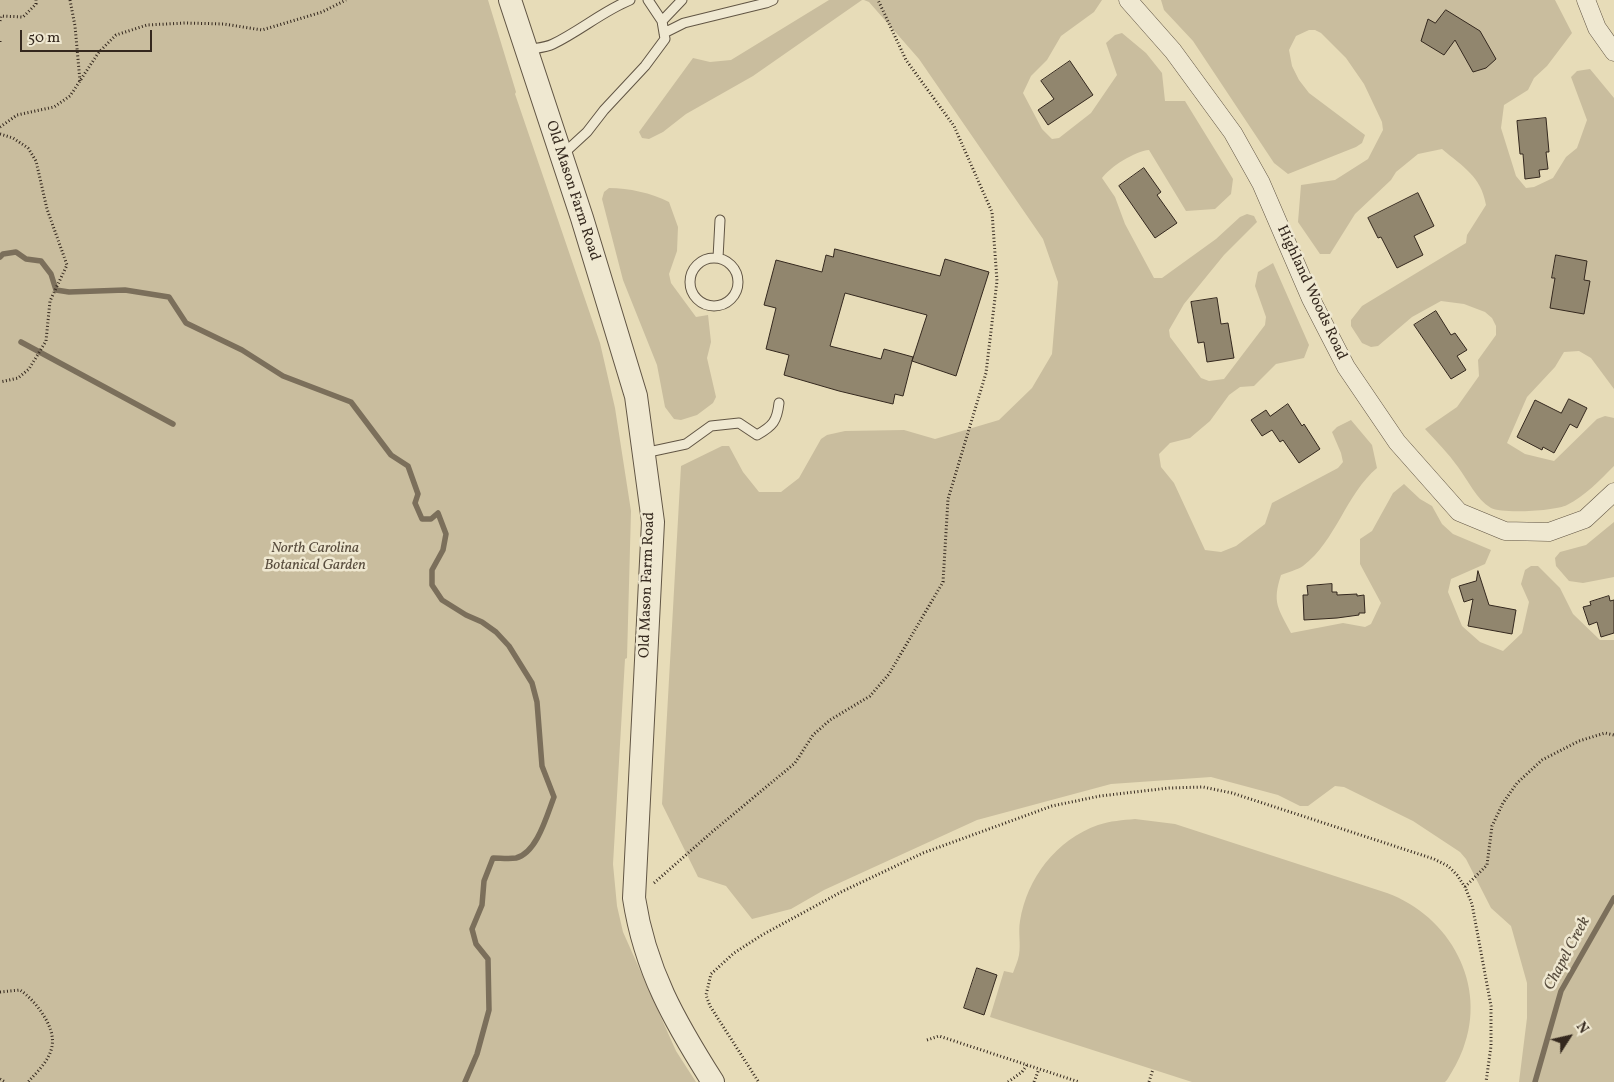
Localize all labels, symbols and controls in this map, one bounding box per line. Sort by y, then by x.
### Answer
scale bar [22,20,155,52]
text: 50 m [28,28,60,49]
street label: Old Mason Farm Road [541,119,603,263]
street label: Highland Woods Road [1272,223,1350,363]
street label: Old Mason Farm Road [636,512,660,658]
park label: North Carolina Botanical Garden [264,540,366,575]
water label: Chapel Creek [1541,914,1595,994]
north arrow [1544,1012,1594,1062]
text: N [1571,1018,1592,1038]

